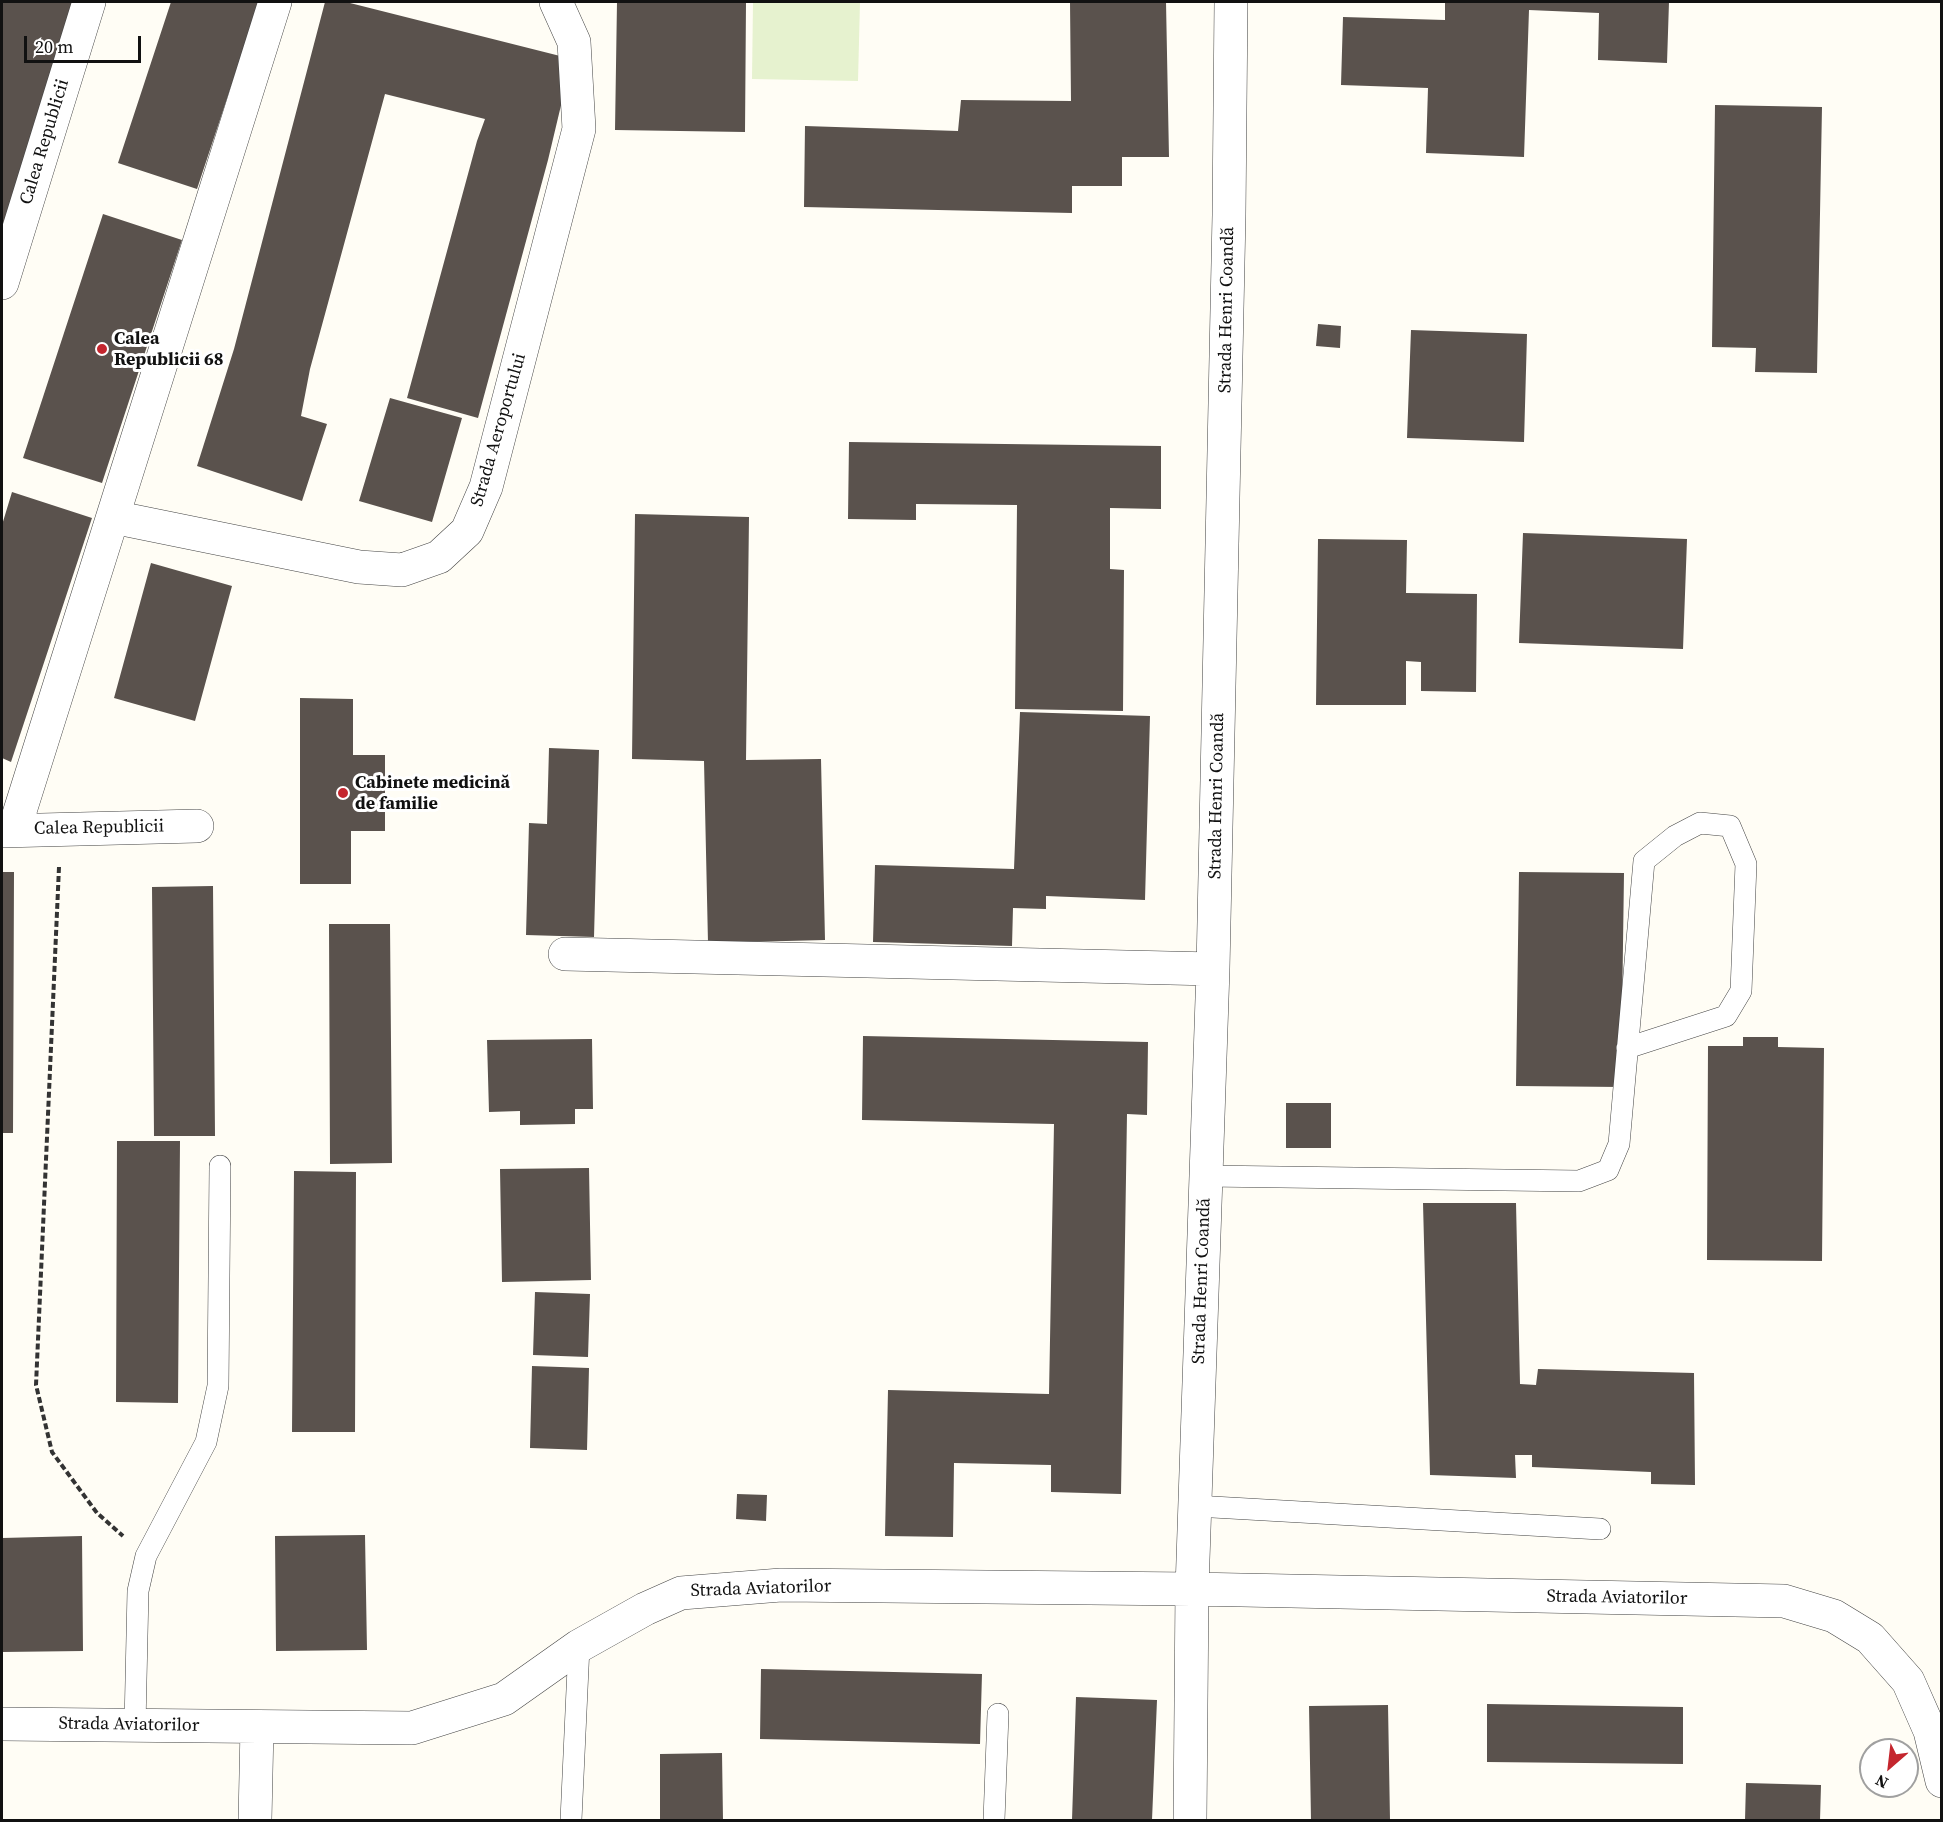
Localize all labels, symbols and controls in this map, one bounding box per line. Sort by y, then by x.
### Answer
scale bar [27,24,144,62]
text: 20 m [35,34,73,59]
street label: Calea Republicii [16,77,74,207]
street label: Strada Henri Coandă [1215,227,1239,393]
place label: Calea Republicii 68 [114,328,223,370]
marker: Calea Republicii 68 [95,342,109,356]
street label: Strada Aeroportului [467,351,531,509]
street label: Strada Henri Coandă [1205,713,1229,879]
place label: Cabinete medicină de familie [355,772,510,814]
marker: Cabinete medicină de familie [336,786,350,800]
street label: Calea Republicii [34,816,164,840]
street label: Strada Henri Coandă [1188,1198,1216,1364]
street label: Strada Aviatorilor [690,1576,832,1602]
street label: Strada Aviatorilor [1546,1586,1688,1610]
street label: Strada Aviatorilor [58,1713,200,1737]
north arrow [1859,1738,1919,1798]
text: N [1871,1770,1892,1795]

